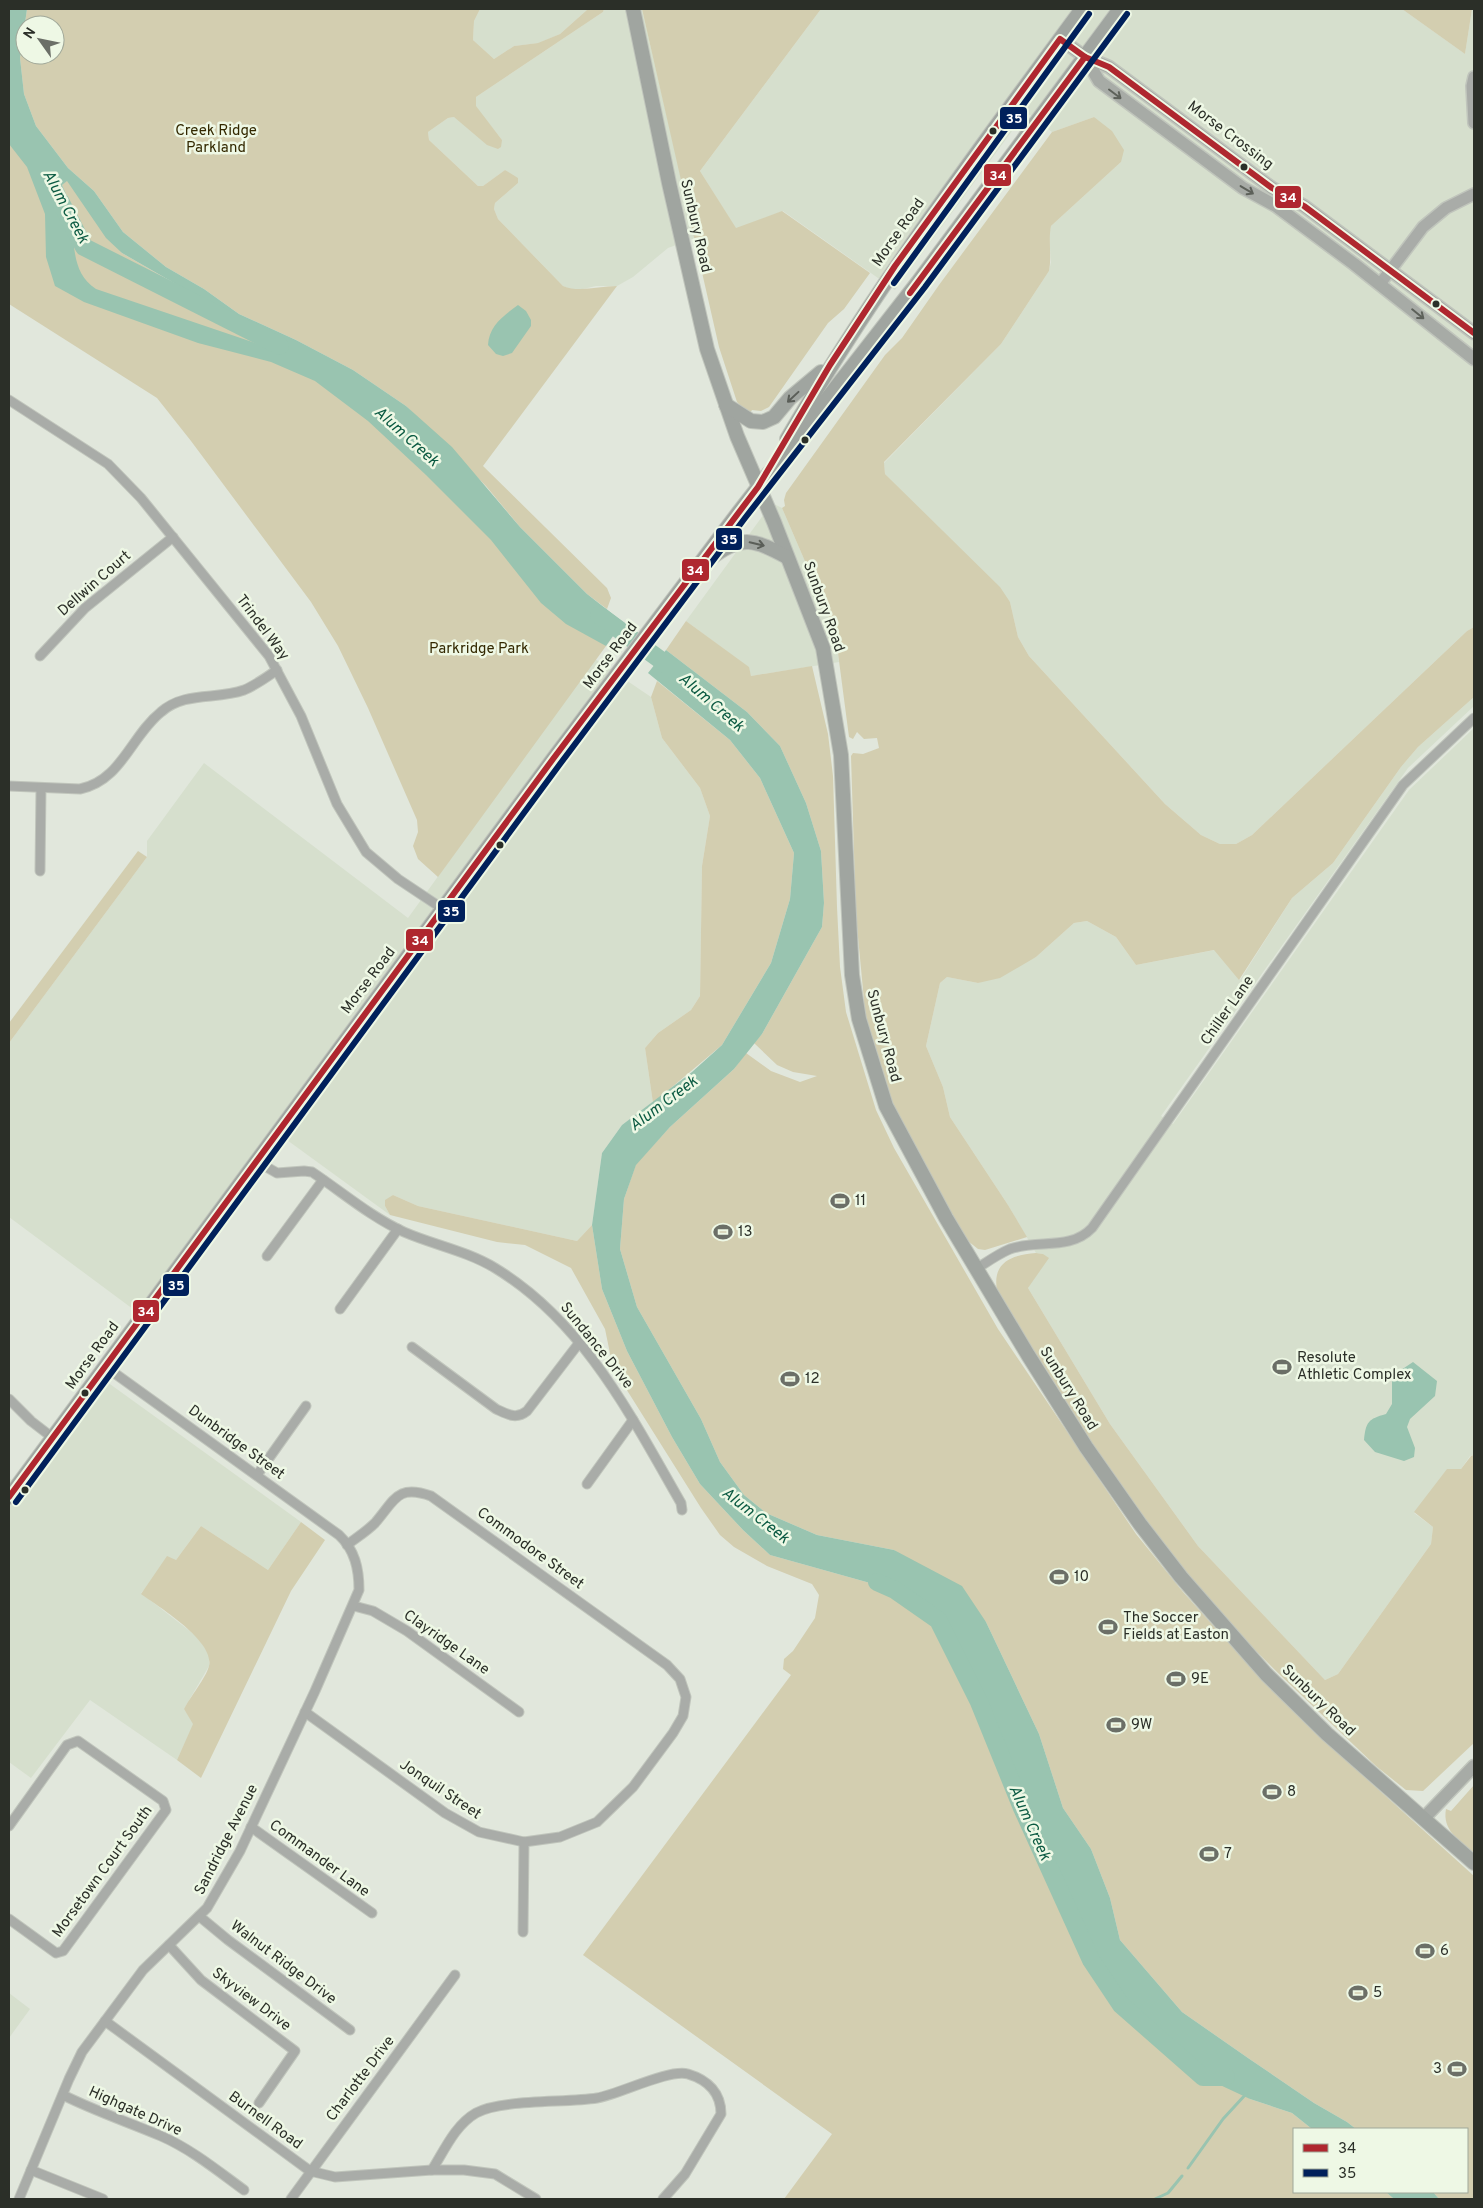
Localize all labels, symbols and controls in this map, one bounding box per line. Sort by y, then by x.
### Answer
north arrow [15,15,65,65]
text: N [20,25,40,43]
one-way arrow [1108,88,1122,99]
street label: Morse Crossing [1183,97,1277,175]
line badge: 35 [999,106,1028,130]
text: 35 [1006,111,1022,128]
park label: Creek Ridge Parkland [175,122,257,158]
unlabelled marker [988,126,998,136]
unlabelled marker [1239,162,1249,172]
line badge: 34 [983,163,1012,187]
water label: Alum Creek [37,167,93,248]
text: 34 [989,168,1007,185]
street label: Sunbury Road [675,178,715,274]
one-way arrow [1239,185,1253,195]
line badge: 34 [1274,185,1302,209]
text: 34 [1279,190,1297,207]
street label: Morse Road [868,195,930,271]
unlabelled marker [1431,299,1441,309]
one-way arrow [1411,309,1424,320]
one-way arrow [786,391,799,403]
water label: Alum Creek [370,403,443,472]
unlabelled marker [800,435,810,445]
line badge: 35 [715,527,743,551]
text: 35 [721,532,737,549]
one-way arrow [748,540,764,549]
street label: Dellwin Court [54,547,136,621]
line badge: 34 [681,558,710,582]
street label: Sunbury Road [798,559,848,655]
text: 34 [686,563,704,580]
street label: Trindel Way [231,591,293,665]
street label: Morse Road [580,619,642,693]
park label: Parkridge Park [429,640,529,659]
water label: Alum Creek [674,669,749,737]
unlabelled marker [495,840,505,850]
line badge: 35 [437,899,466,923]
text: 35 [443,904,459,921]
line badge: 34 [405,928,434,952]
text: 34 [411,933,429,950]
street label: Morse Road [338,944,400,1018]
street label: Chiller Lane [1197,973,1259,1049]
street label: Sunbury Road [862,988,904,1084]
water label: Alum Creek [626,1071,703,1136]
sports icon: 11 [829,1190,851,1212]
place label: 11 [855,1192,866,1211]
sports icon: 13 [712,1221,734,1243]
place label: 13 [738,1223,753,1242]
line badge: 35 [162,1273,190,1297]
text: 35 [168,1278,184,1295]
line badge: 34 [132,1299,160,1323]
street label: Sundance Drive [555,1299,637,1393]
text: 34 [137,1304,155,1321]
street label: Morse Road [62,1318,124,1394]
street label: Sunbury Road [1035,1344,1101,1434]
place label: Resolute Athletic Complex [1297,1349,1412,1385]
sports icon: Resolute Athletic Complex [1271,1356,1293,1378]
sports icon: 12 [779,1368,801,1390]
place label: 12 [805,1370,820,1389]
unlabelled marker [80,1388,90,1398]
street label: Dunbridge Street [184,1402,288,1484]
water label: Alum Creek [717,1483,794,1549]
unlabelled marker [20,1485,30,1495]
street label: Commodore Street [473,1504,587,1594]
sports icon: 10 [1048,1566,1070,1588]
place label: 10 [1074,1568,1089,1587]
street label: Clayridge Lane [399,1606,493,1680]
place label: The Soccer Fields at Easton [1123,1609,1229,1645]
sports icon: The Soccer Fields at Easton [1097,1616,1119,1638]
street label: Sunbury Road [1277,1661,1359,1741]
sports icon: 9E [1165,1668,1187,1690]
place label: 9E [1191,1670,1209,1689]
sports icon: 9W [1105,1714,1127,1736]
place label: 9W [1131,1716,1152,1735]
street label: Jonquil Street [395,1756,485,1824]
street label: Sandridge Avenue [191,1781,263,1899]
sports icon: 8 [1261,1781,1283,1803]
water label: Alum Creek [1004,1782,1055,1865]
place label: 8 [1287,1783,1296,1802]
street label: Morsetown Court South [49,1802,157,1942]
street label: Commander Lane [265,1816,373,1902]
sports icon: 7 [1198,1843,1220,1865]
place label: 7 [1224,1845,1232,1864]
street label: Walnut Ridge Drive [226,1917,340,2009]
sports icon: 6 [1414,1940,1436,1962]
place label: 6 [1440,1942,1449,1961]
street label: Skyview Drive [208,1964,294,2036]
sports icon: 5 [1347,1982,1369,2004]
place label: 5 [1373,1984,1382,2003]
street label: Charlotte Drive [323,2032,399,2126]
sports icon: 3 [1446,2058,1468,2080]
place label: 3 [1433,2060,1442,2079]
street label: Highgate Drive [85,2083,185,2141]
street label: Burnell Road [224,2088,306,2154]
legend [1293,2128,1468,2193]
text: 34 [1338,2140,1356,2159]
text: 35 [1338,2165,1356,2184]

